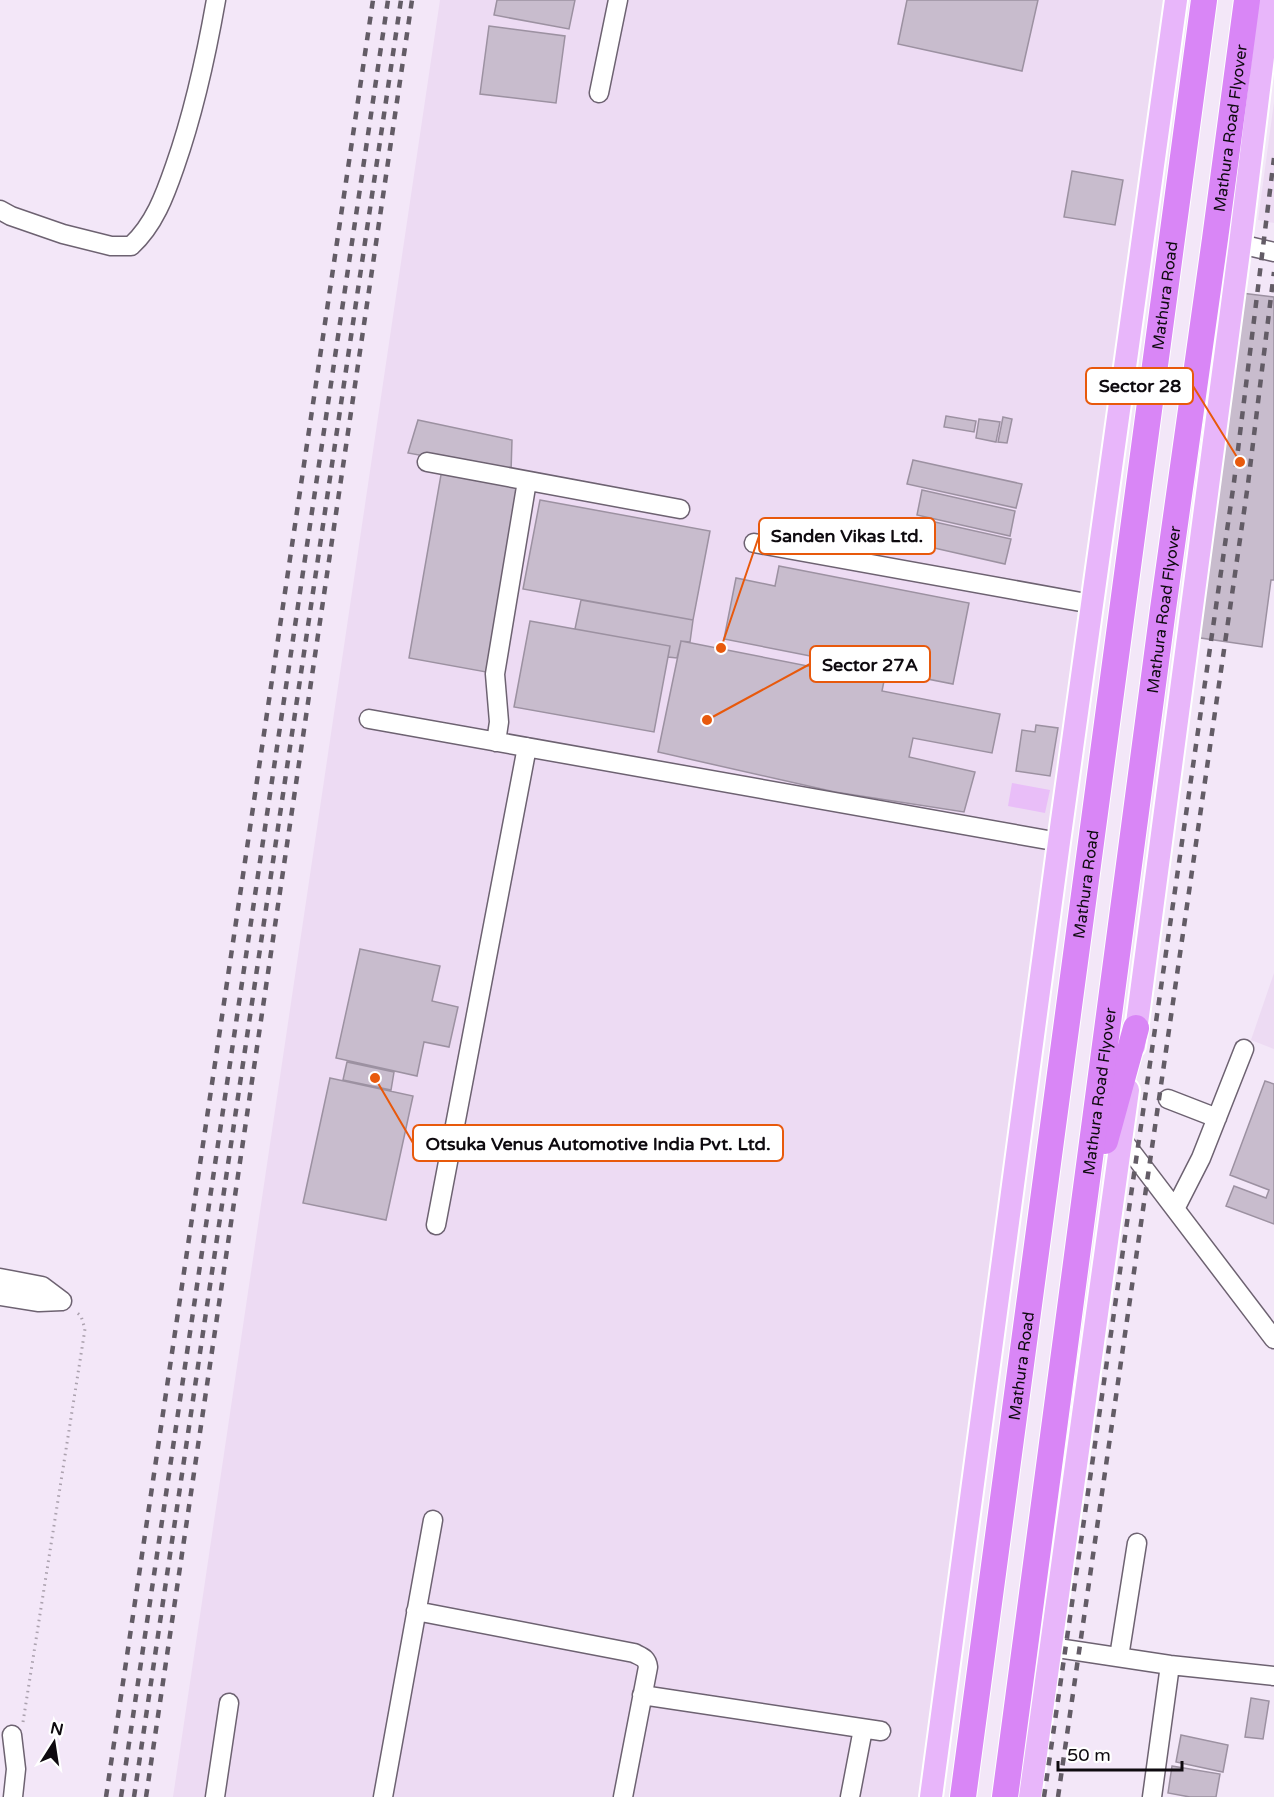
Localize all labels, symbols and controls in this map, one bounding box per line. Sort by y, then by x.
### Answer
street label: Mathura Road Flyover [1210,42,1252,213]
street label: Mathura Road [1148,240,1183,351]
callout: Sector 28 [1086,368,1193,404]
text: Sector 28 [1099,375,1181,397]
callout: Sanden Vikas Ltd. [759,518,935,554]
street label: Mathura Road Flyover [1143,524,1186,695]
text: Sanden Vikas Ltd. [771,525,923,547]
callout: Sector 27A [810,646,930,682]
text: Sector 27A [822,654,918,676]
street label: Mathura Road [1069,829,1104,940]
street label: Mathura Road Flyover [1079,1005,1121,1176]
callout: Otsuka Venus Automotive India Pvt. Ltd. [413,1125,783,1161]
text: Otsuka Venus Automotive India Pvt. Ltd. [425,1133,771,1155]
street label: Mathura Road [1005,1310,1039,1422]
north arrow [24,1713,84,1773]
text: N [49,1718,65,1740]
scale bar [1058,1734,1182,1772]
text: 50 m [1067,1744,1111,1766]

